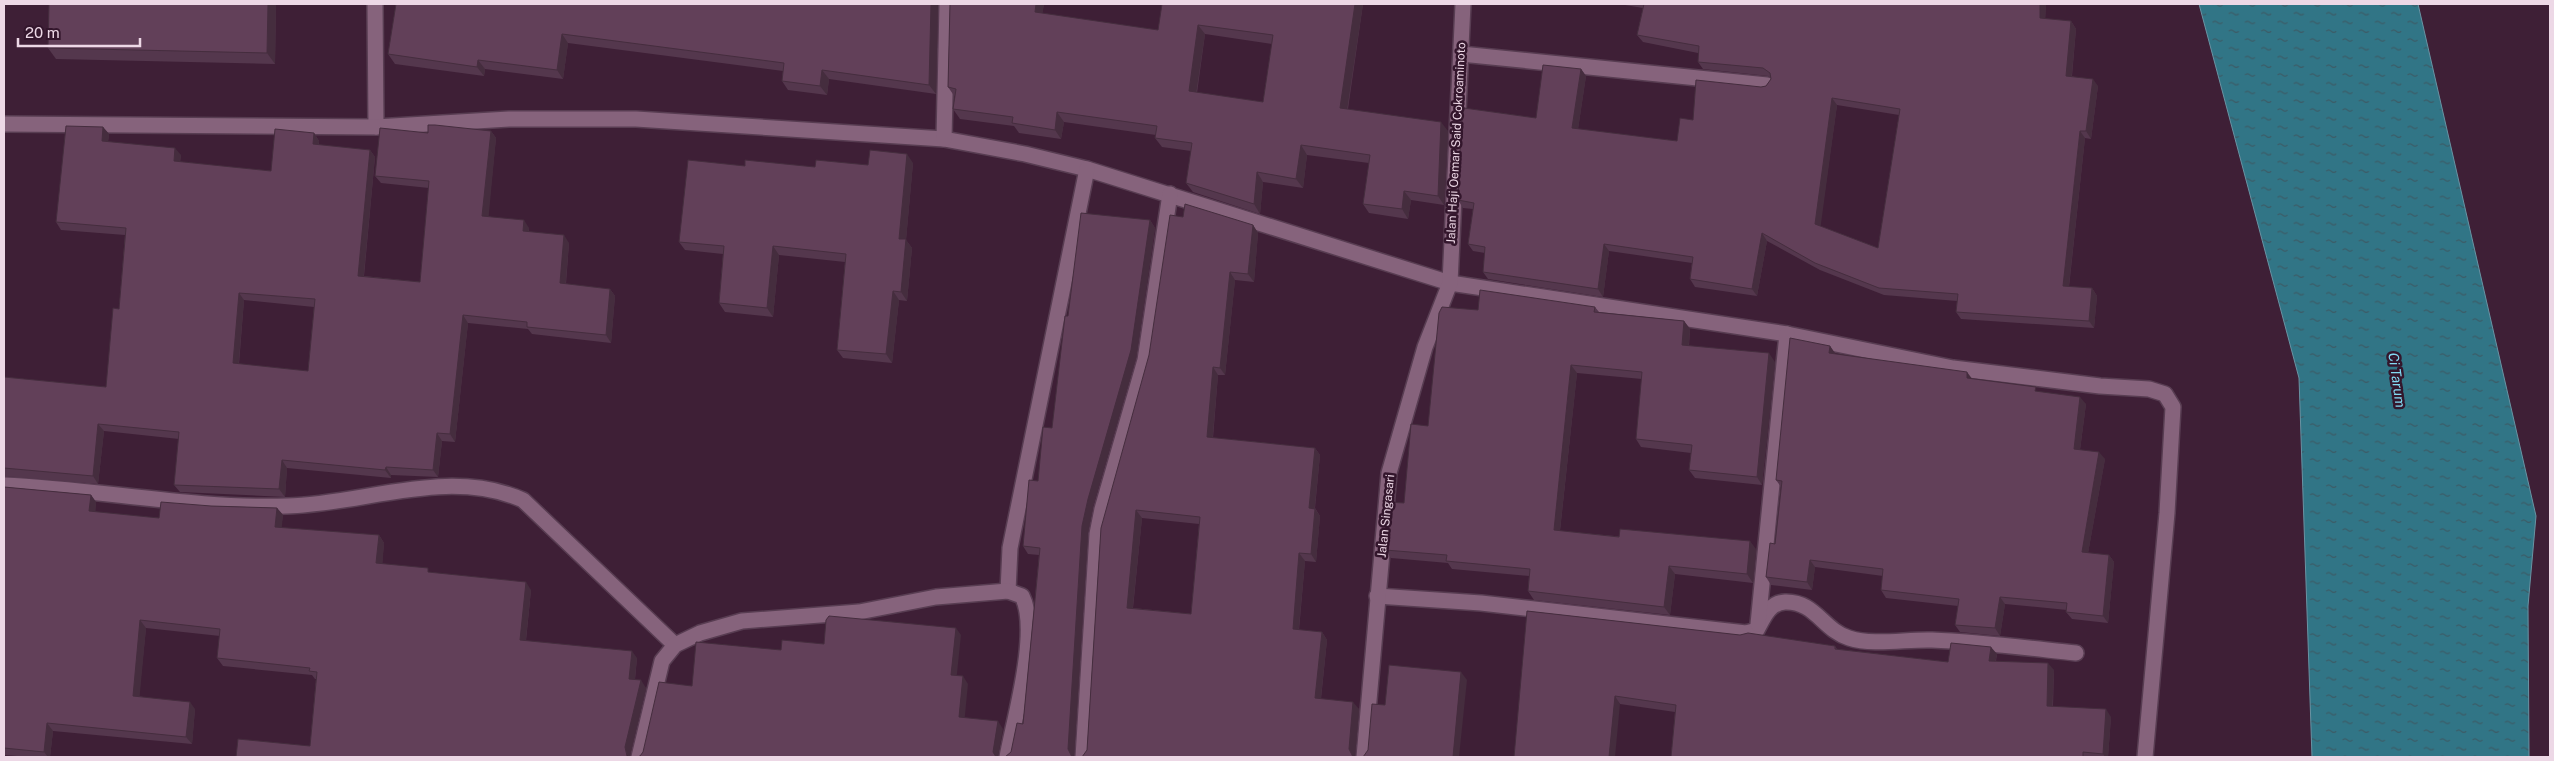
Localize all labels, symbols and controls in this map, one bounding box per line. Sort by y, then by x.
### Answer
scale bar [18,15,140,47]
text: 20 m [25,24,60,41]
street label: Jalan Haji Oemar Said Cokroaminoto [1444,42,1468,244]
water label: Ci Tarum [2385,351,2409,409]
street label: Jalan Singasari [1375,474,1397,558]

